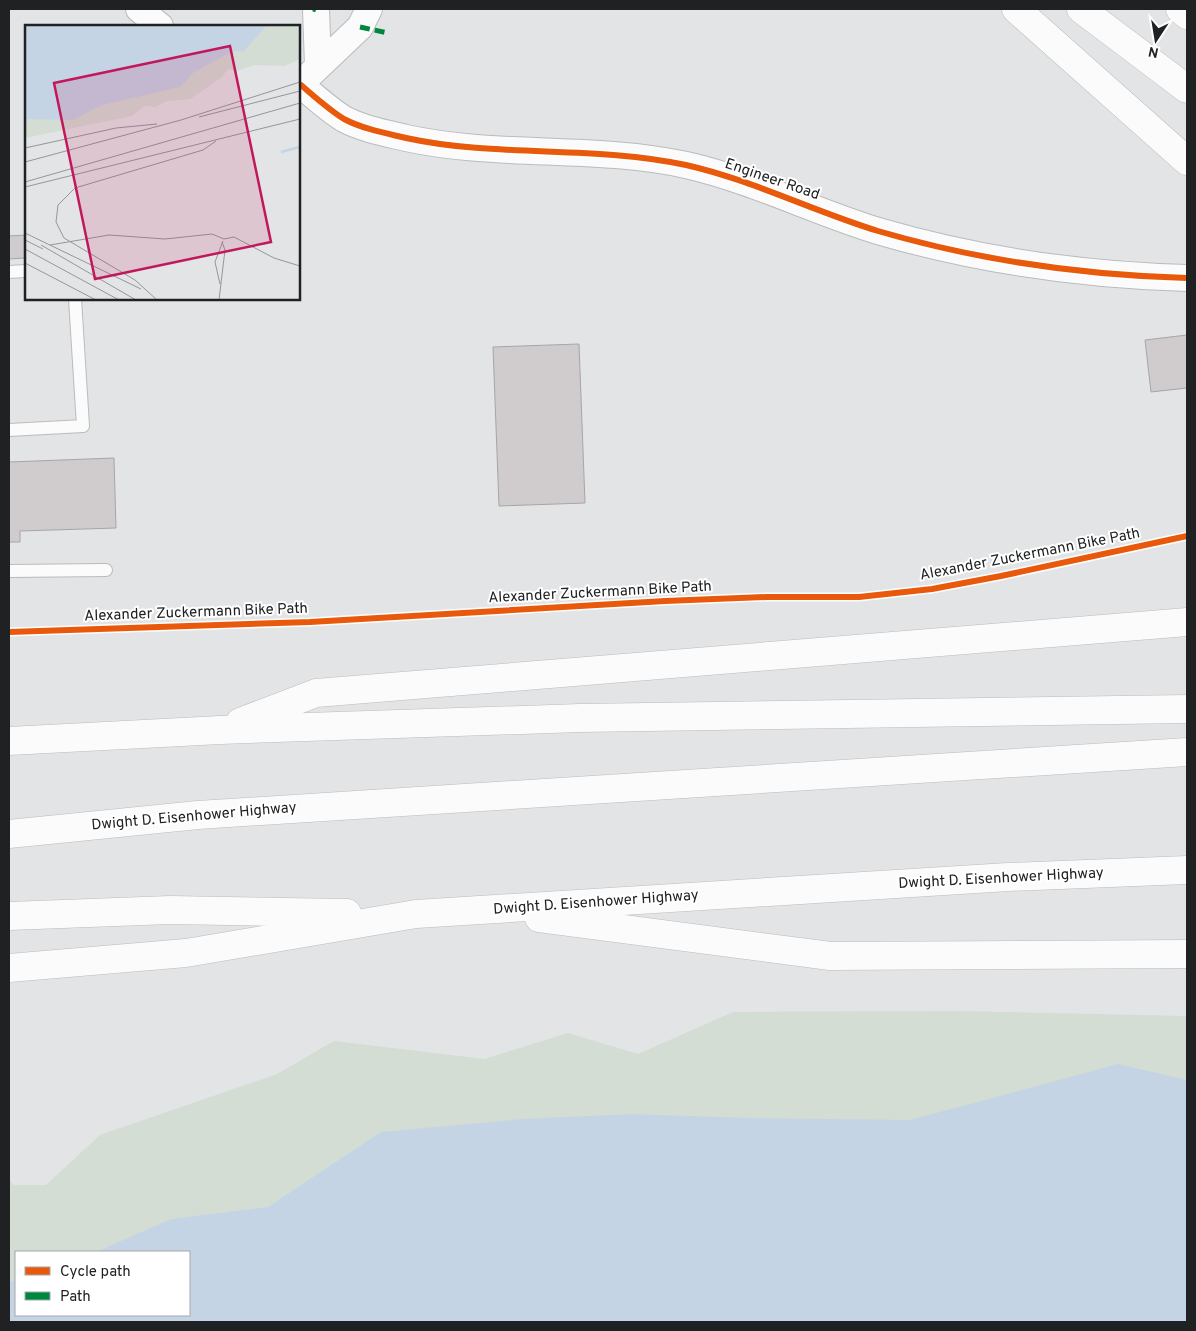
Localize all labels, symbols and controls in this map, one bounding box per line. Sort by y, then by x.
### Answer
north arrow [1131,15,1181,65]
inset map [25,25,300,300]
text: N [1147,42,1160,61]
street label: Engineer Road [722,155,822,205]
street label: Alexander Zuckermann Bike Path [918,524,1142,586]
street label: Alexander Zuckermann Bike Path [488,578,712,608]
street label: Alexander Zuckermann Bike Path [84,600,308,626]
street label: Dwight D. Eisenhower Highway [91,799,297,835]
street label: Dwight D. Eisenhower Highway [898,864,1104,894]
street label: Dwight D. Eisenhower Highway [493,886,699,920]
legend [15,1251,190,1316]
text: Cycle path [60,1263,131,1282]
text: Path [60,1288,91,1307]

